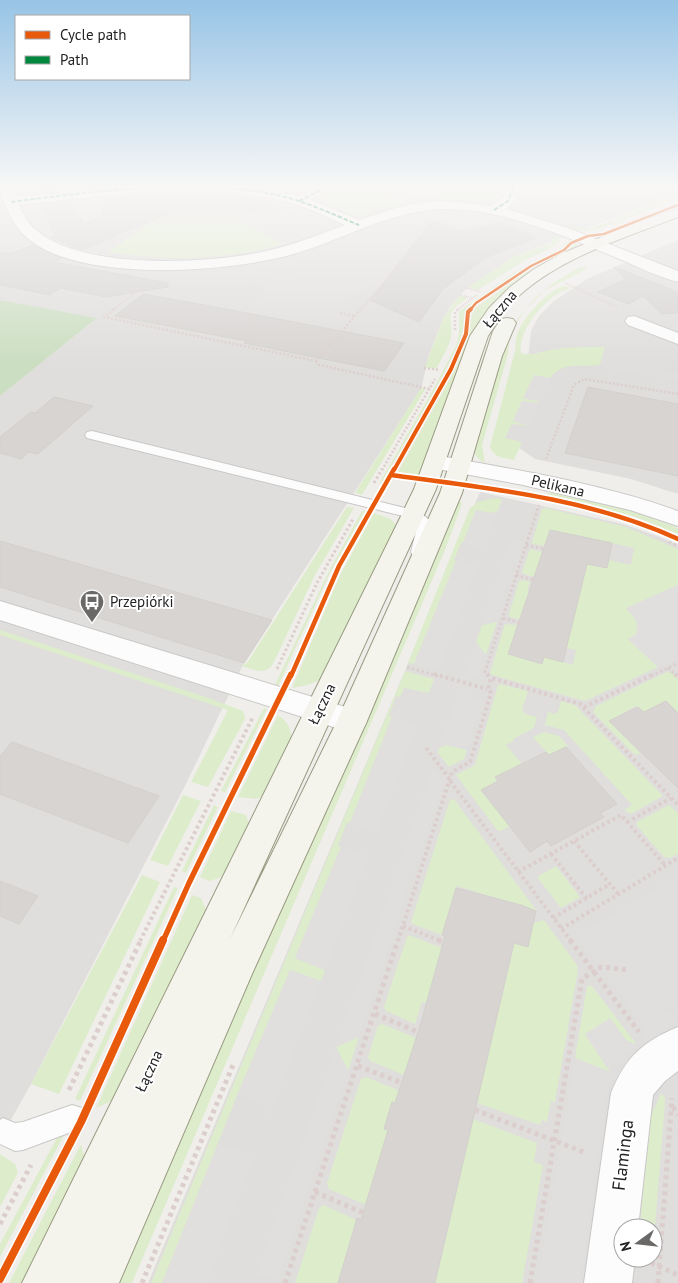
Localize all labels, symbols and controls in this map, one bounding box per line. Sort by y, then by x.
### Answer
legend [15,15,190,80]
text: Cycle path [60,25,126,44]
text: Path [60,50,89,69]
street label: Łączna [478,286,521,332]
street label: Pelikana [530,470,587,501]
bus stop icon: Przepiórki [79,589,105,623]
place label: Przepiórki [110,592,174,611]
street label: Łączna [303,680,340,728]
street label: Łączna [131,1047,166,1095]
street label: Flaminga [607,1118,638,1192]
north arrow [613,1218,663,1268]
text: N [616,1240,635,1253]

